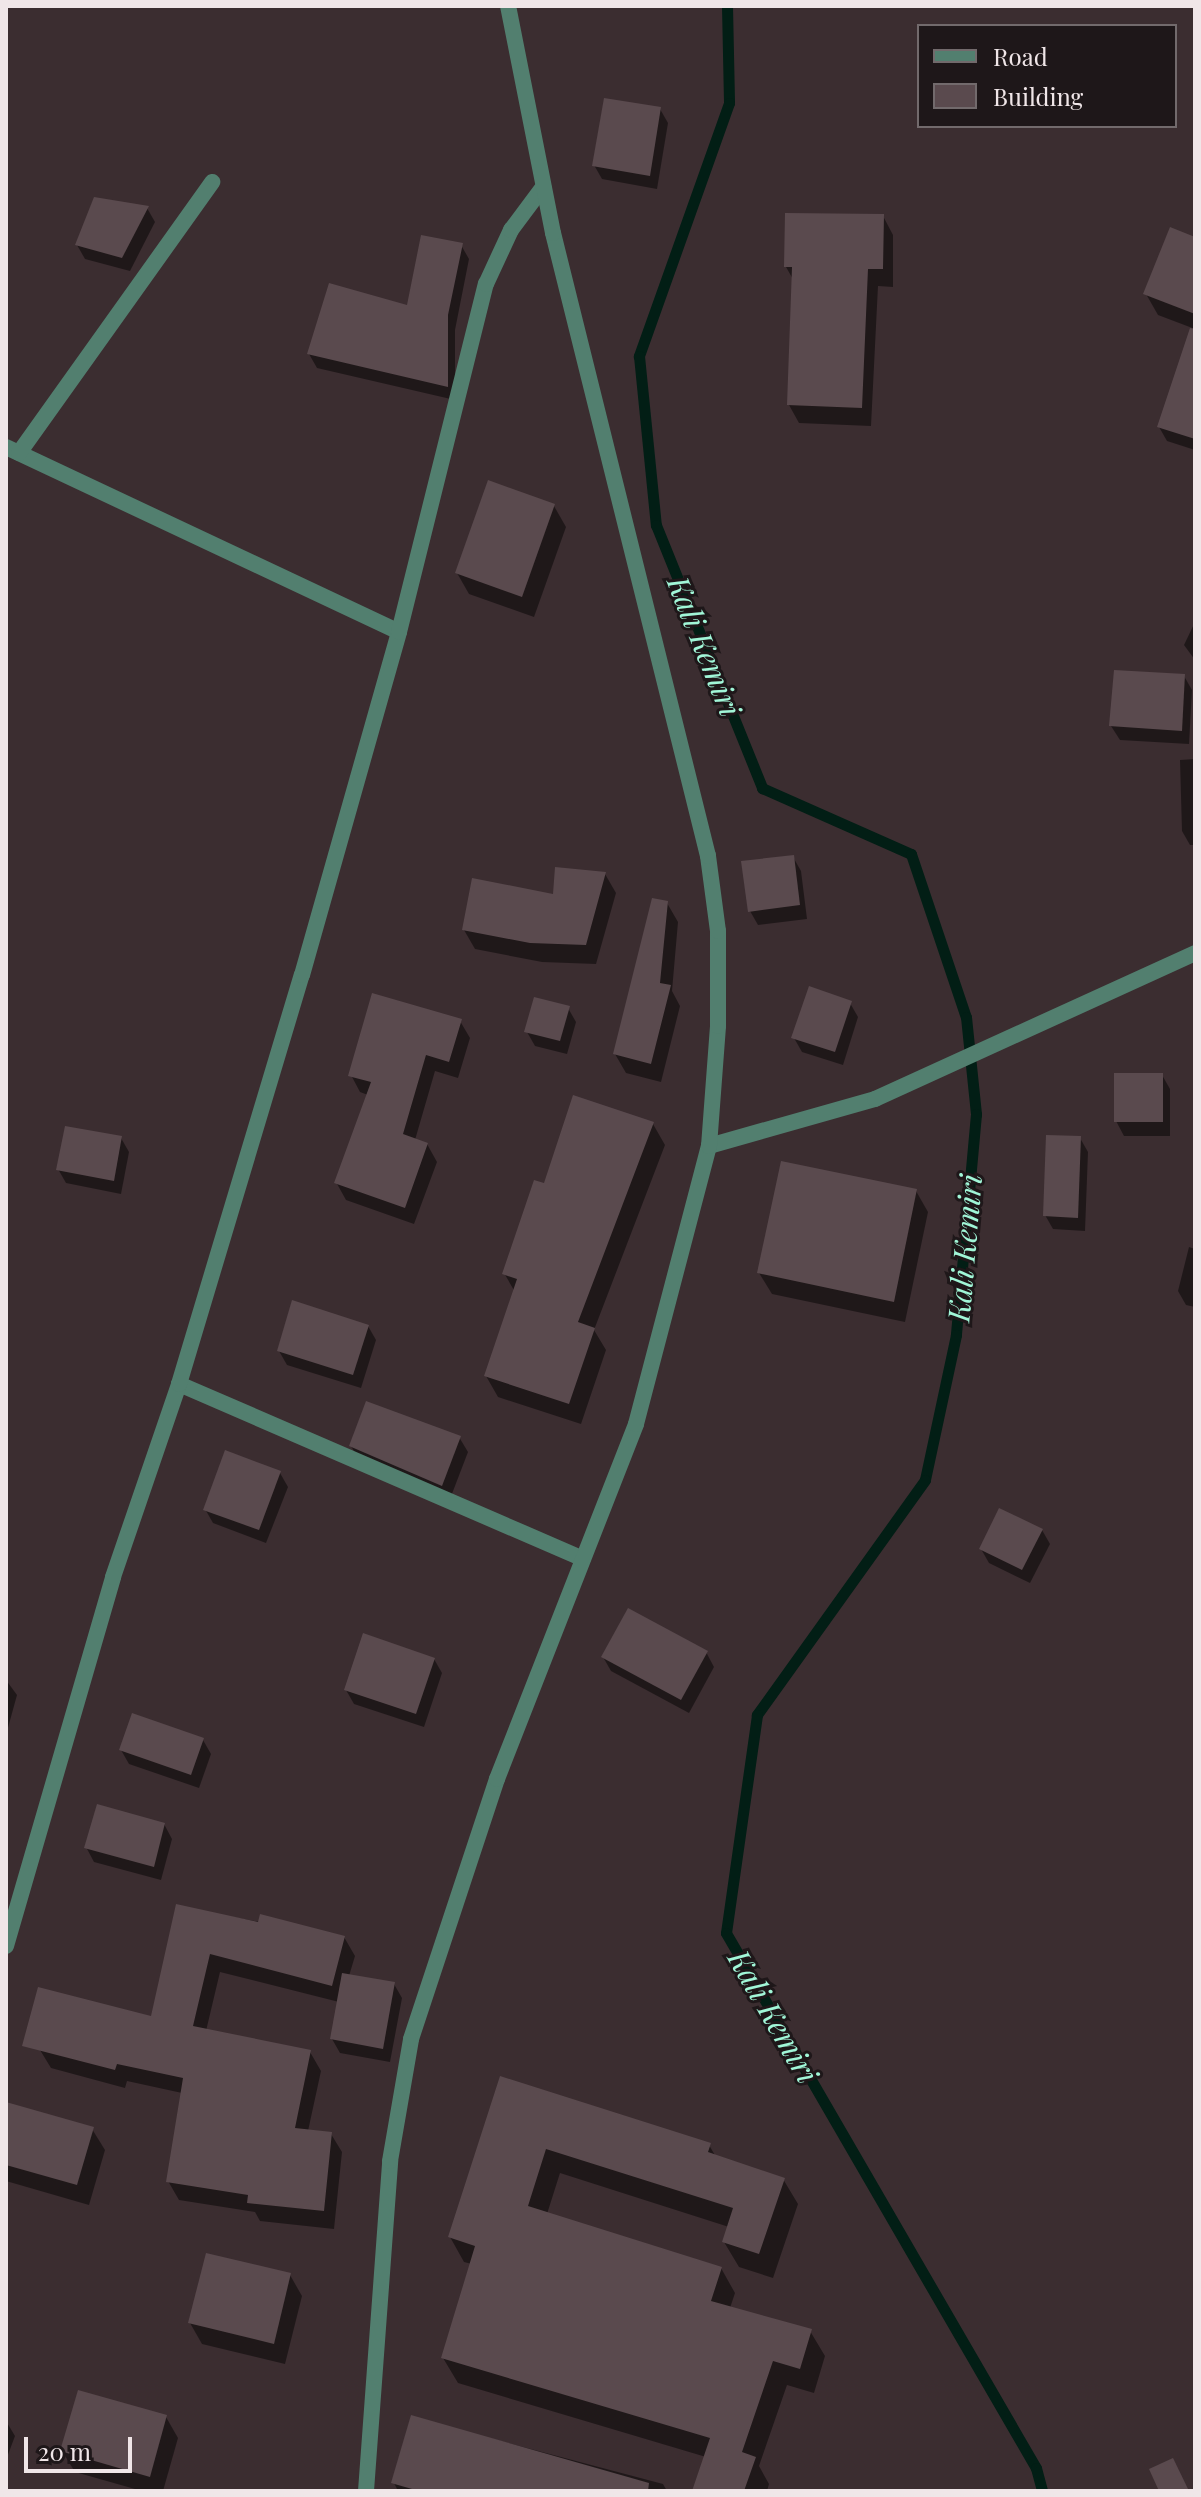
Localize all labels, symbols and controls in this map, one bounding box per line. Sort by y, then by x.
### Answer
legend [917,24,1177,128]
text: Road [993,40,1048,72]
text: Building [993,80,1083,112]
water label: Kali Kemiri [661,571,749,721]
water label: Kali Kemiri [940,1173,988,1323]
water label: Kali Kemiri [721,1943,827,2089]
scale bar [28,2421,136,2471]
text: 20 m [38,2435,91,2467]

